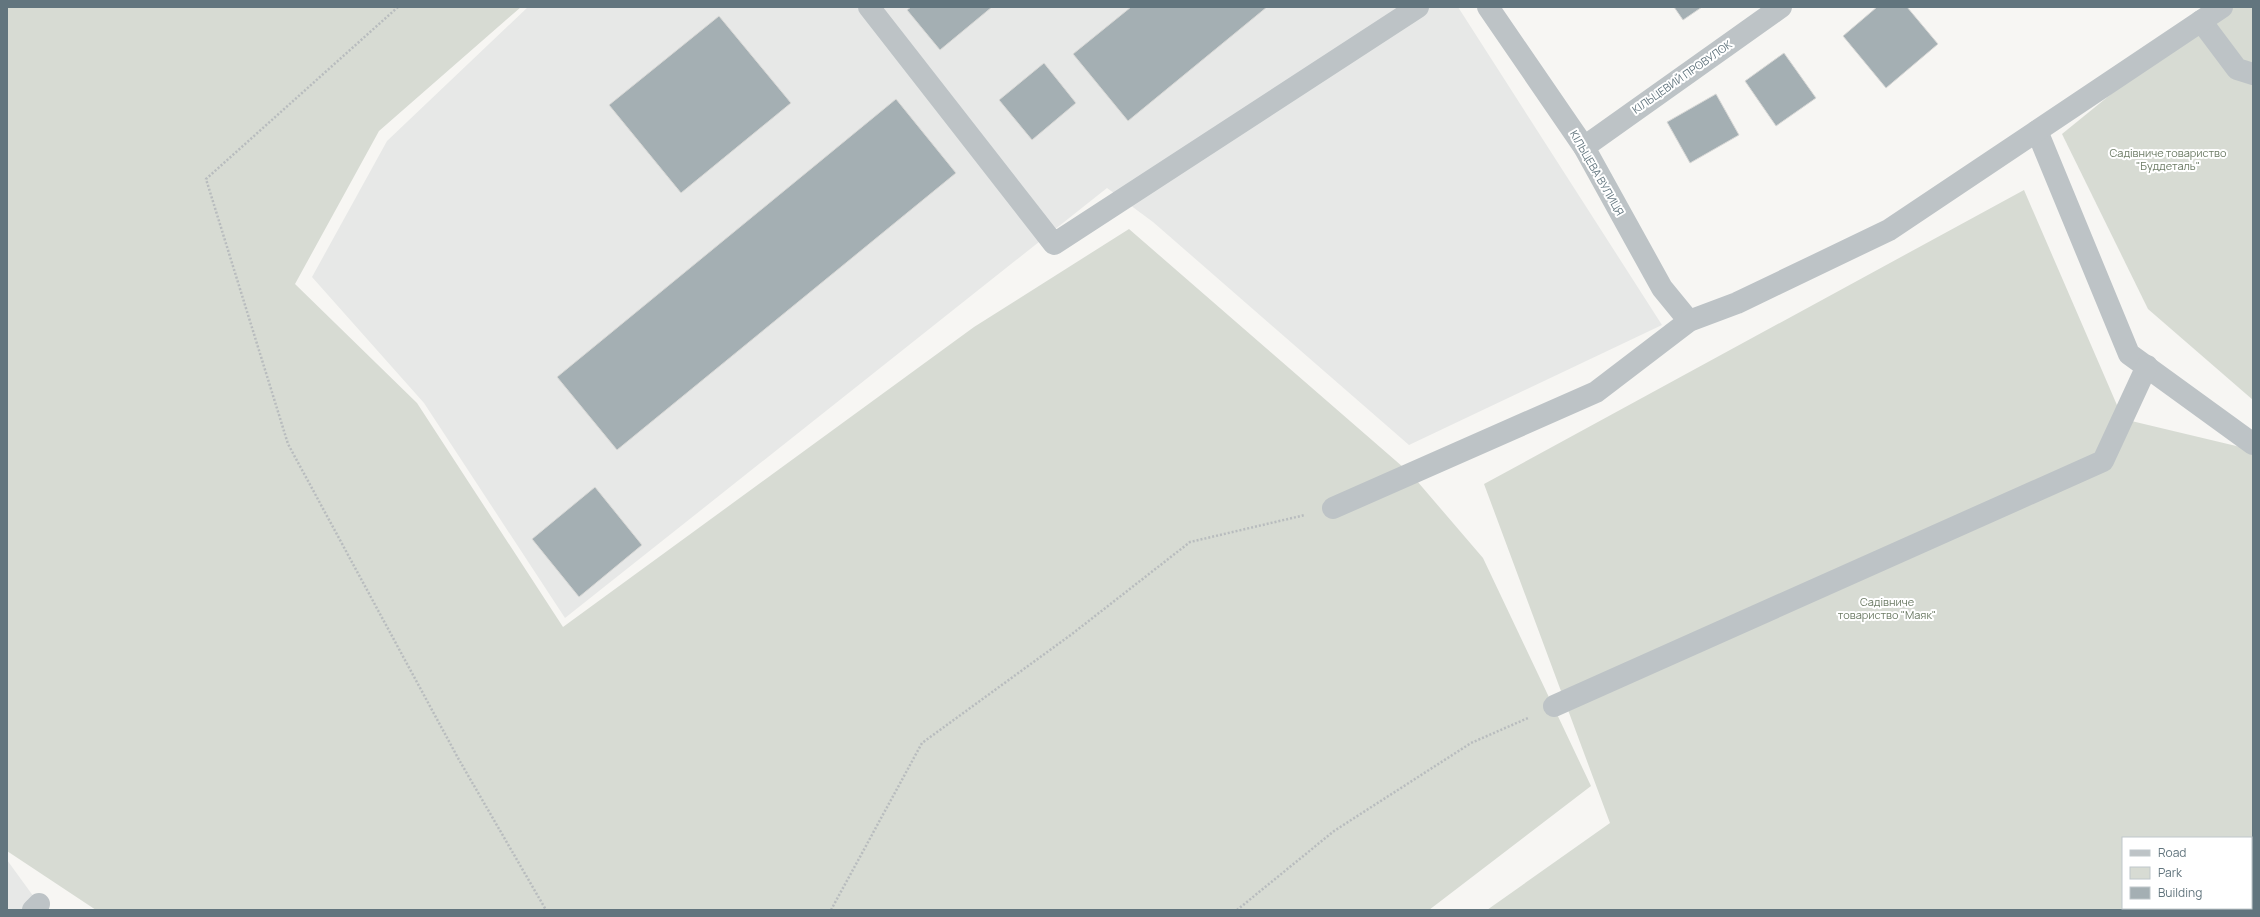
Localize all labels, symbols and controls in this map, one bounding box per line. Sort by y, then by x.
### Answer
street label: КІЛЬЦЕВИЙ ПРОВУЛОК [1629,36,1735,117]
street label: КІЛЬЦЕВА ВУЛИЦЯ [1567,127,1628,218]
park label: Садівниче товариство "Буддеталь" [2109,145,2227,173]
park label: Садівниче товариство "Маяк" [1838,594,1936,622]
legend [2122,837,2252,909]
text: Road [2158,844,2186,861]
text: Park [2158,864,2183,881]
text: Building [2158,884,2202,901]

